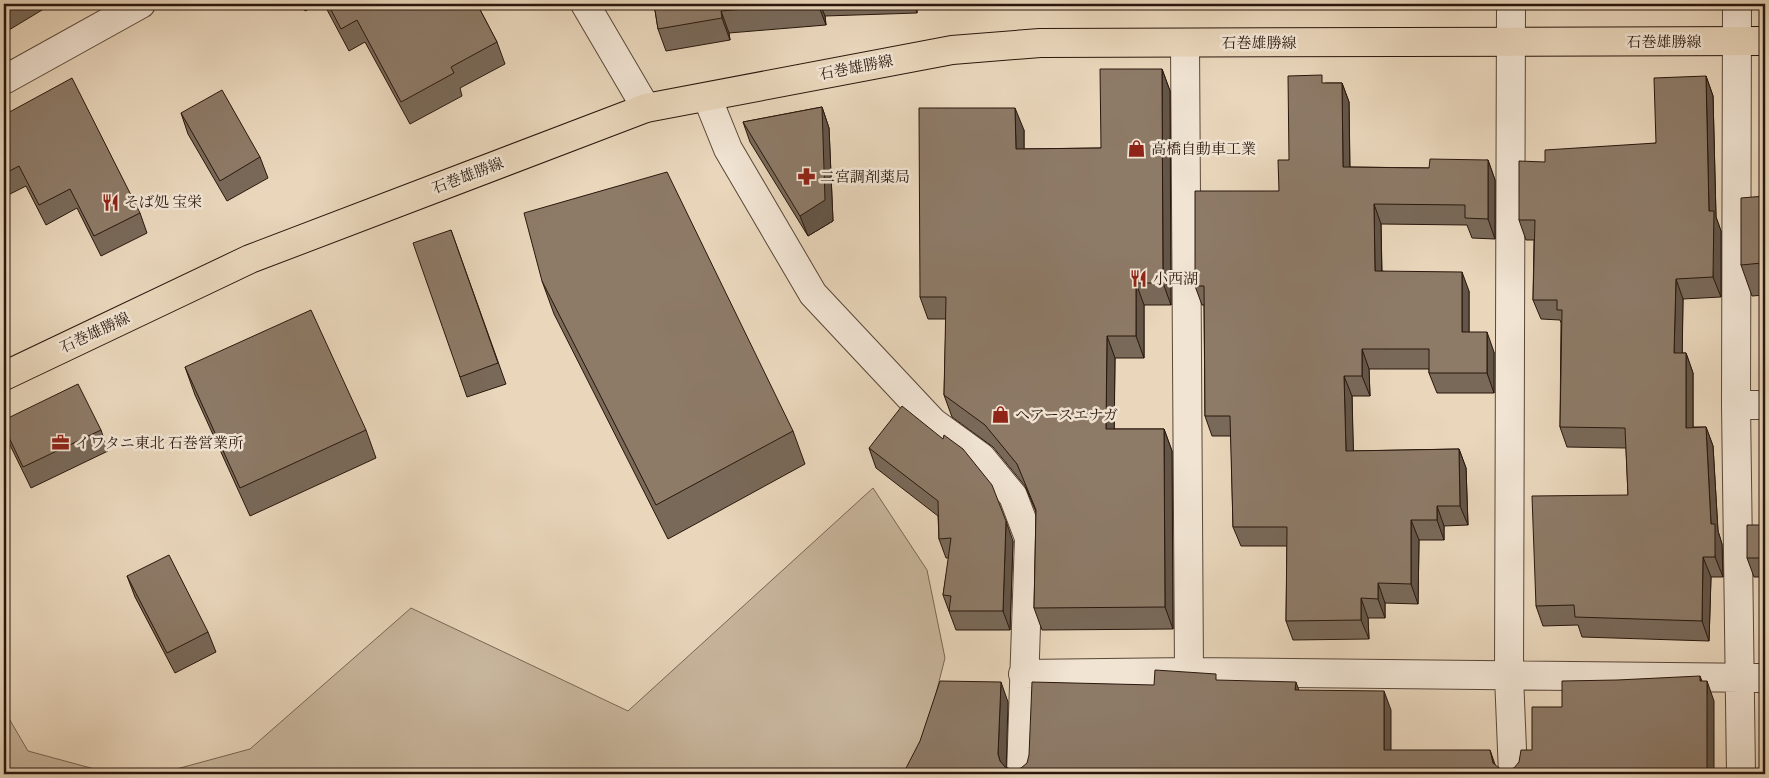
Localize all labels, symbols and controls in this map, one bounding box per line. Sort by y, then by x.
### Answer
street label: 石巻雄勝線 [1626,33,1702,52]
street label: 石巻雄勝線 [1221,34,1297,53]
street label: 石巻雄勝線 [817,52,895,84]
shop icon: 高橋自動車工業 [1127,139,1147,159]
place label: 高橋自動車工業 [1151,140,1256,159]
street label: 石巻雄勝線 [430,154,506,198]
pharmacy icon: 二宮調剤薬局 [796,167,816,187]
place label: 二宮調剤薬局 [820,168,910,187]
restaurant icon: そば処 宝栄 [100,192,120,212]
place label: そば処 宝栄 [124,193,202,212]
restaurant icon: 小西湖 [1129,269,1149,289]
place label: 小西湖 [1153,270,1198,289]
street label: 石巻雄勝線 [57,309,133,357]
shop icon: ヘアースエナガ [991,405,1011,425]
place label: ヘアースエナガ [1015,406,1118,425]
office icon: イワタニ東北 石巻営業所 [51,433,71,453]
place label: イワタニ東北 石巻営業所 [75,434,243,453]

